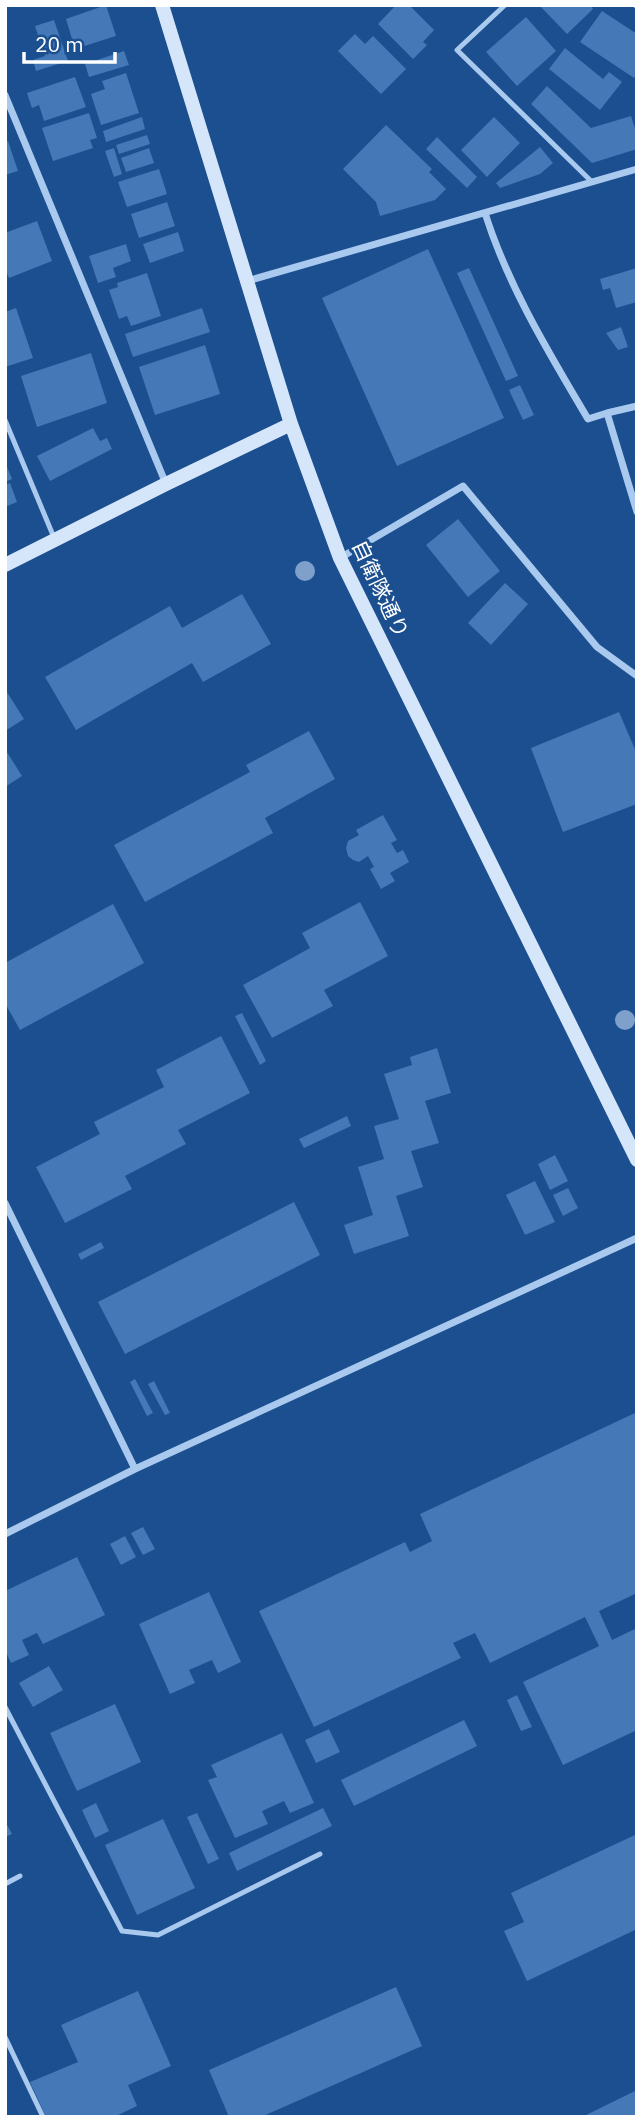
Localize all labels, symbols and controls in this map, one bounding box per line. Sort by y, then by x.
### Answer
scale bar [24,21,116,65]
text: 20 m [35,30,84,58]
street label: 自衛隊通り [346,535,416,642]

